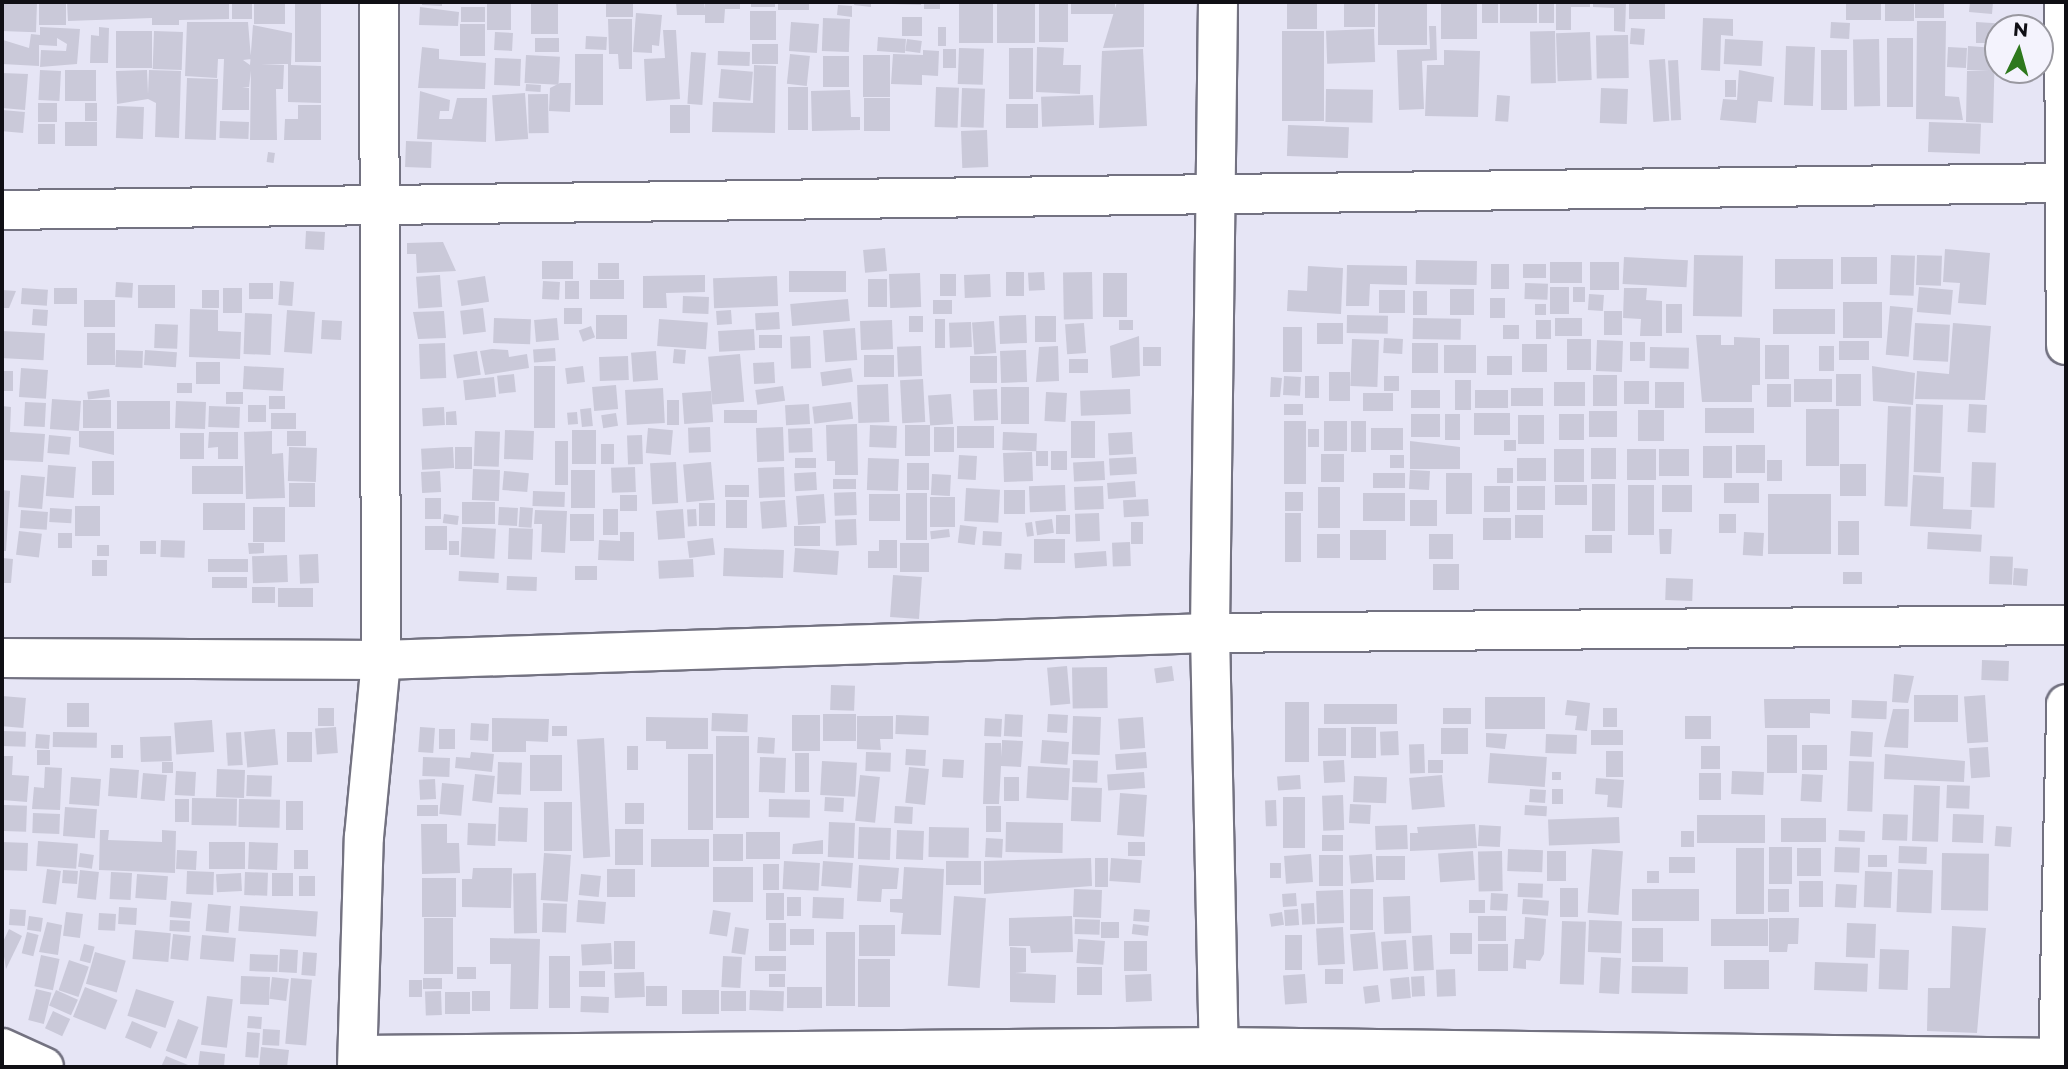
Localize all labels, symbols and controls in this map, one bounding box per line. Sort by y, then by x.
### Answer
north arrow [1984,14,2054,84]
text: N [2012,17,2029,42]

